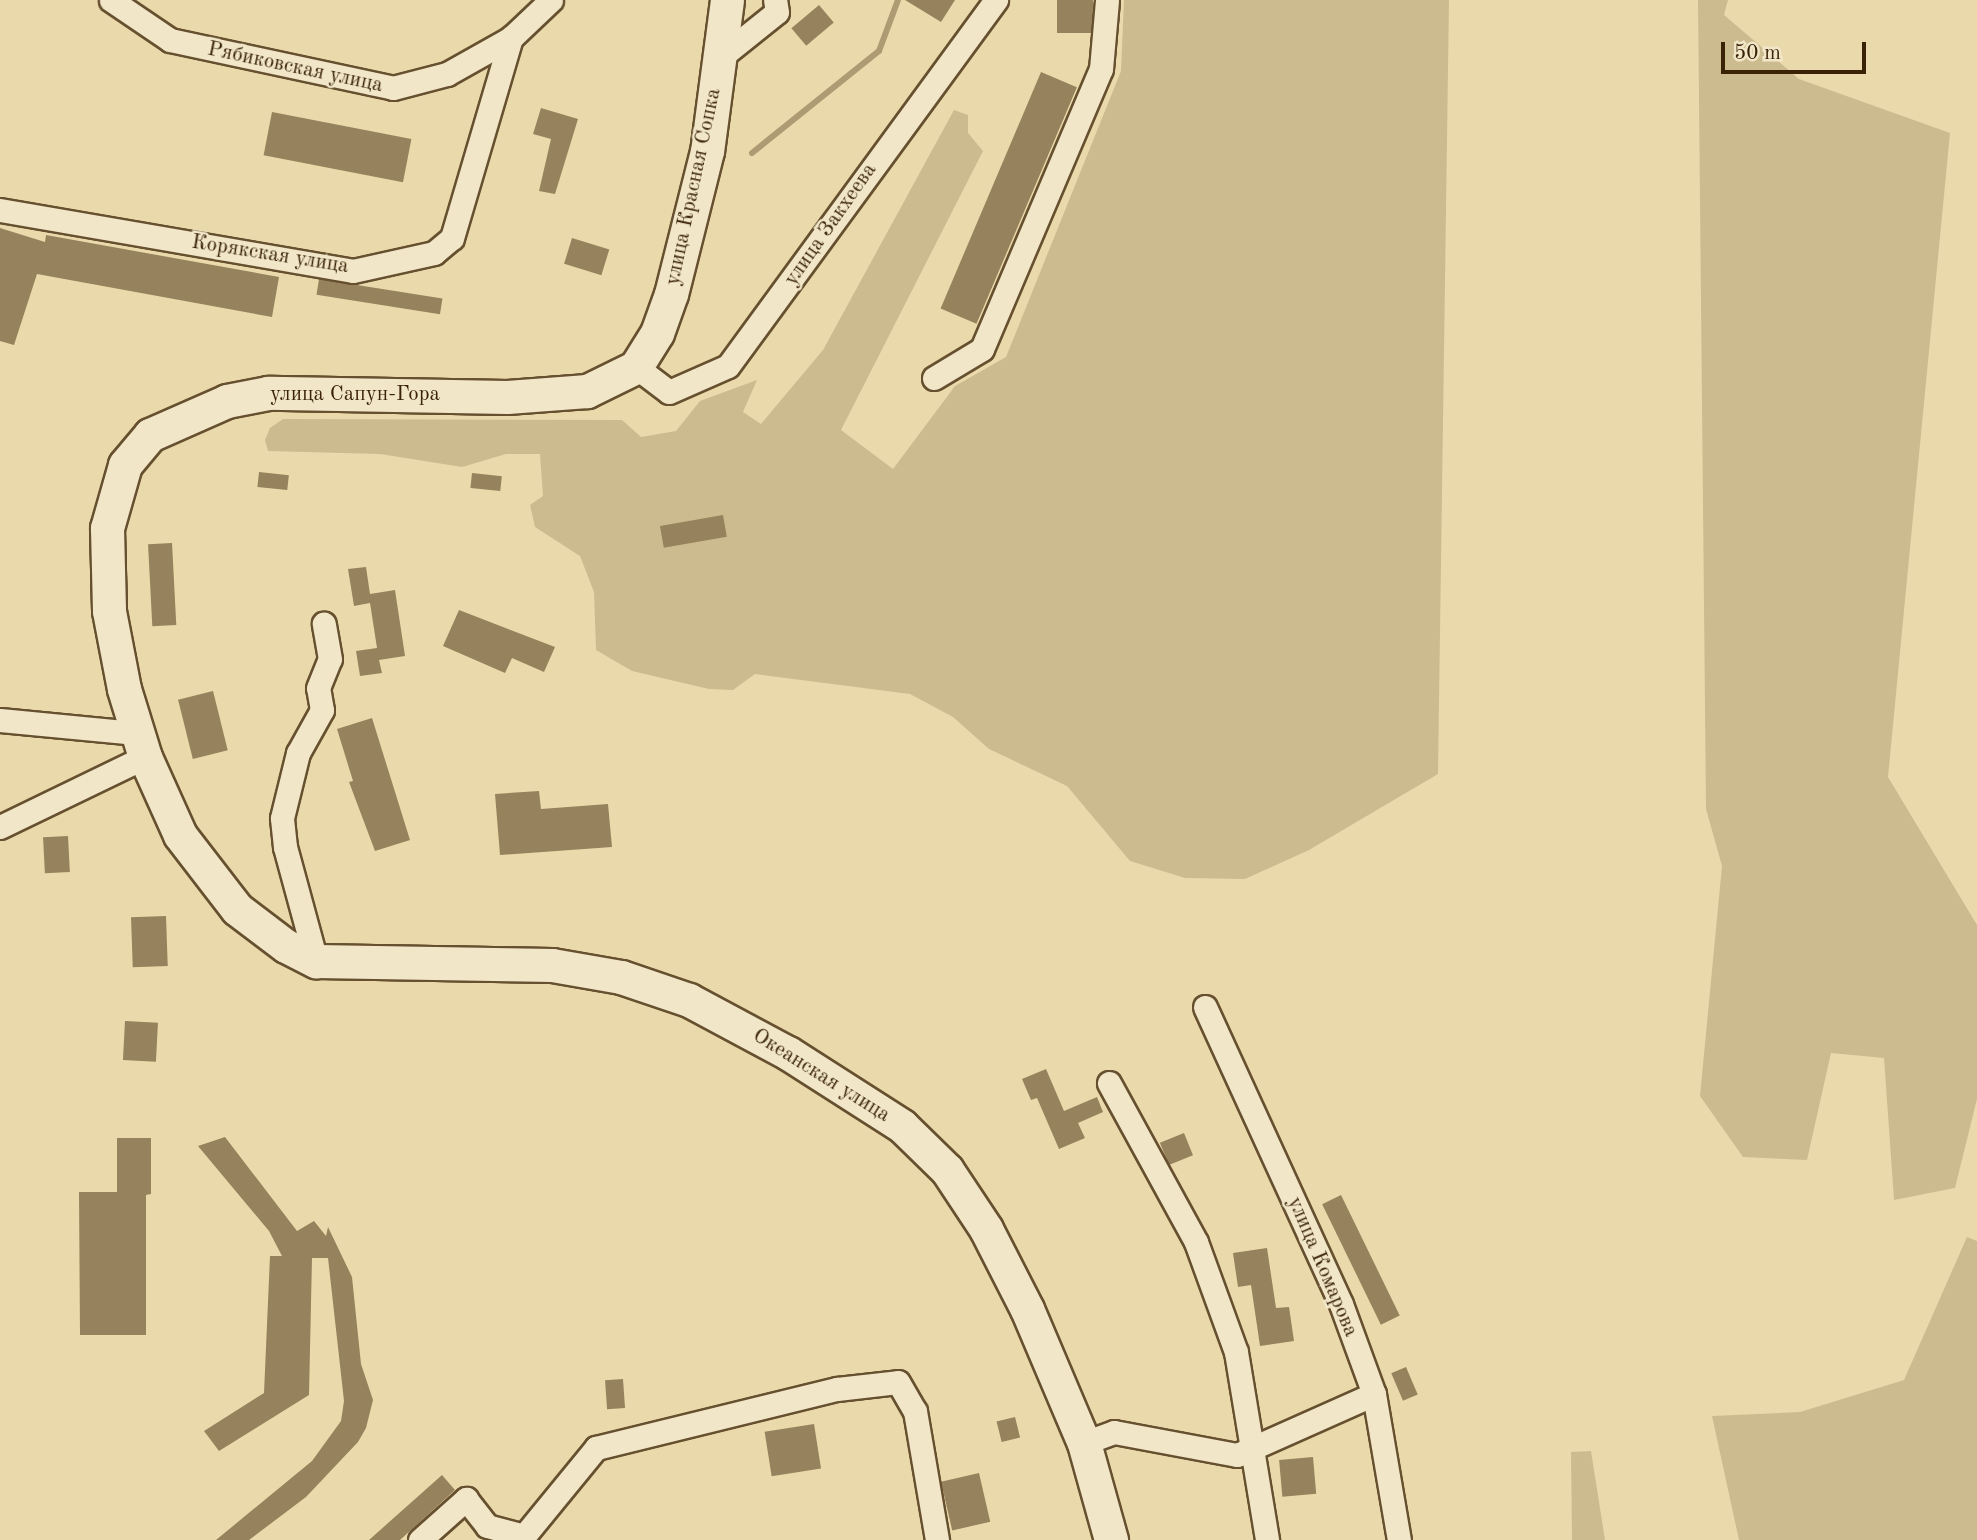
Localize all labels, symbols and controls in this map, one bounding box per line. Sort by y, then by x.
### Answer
scale bar [1725,28,1870,72]
street label: Рябиковская улица [205,37,385,99]
text: 50 m [1734,43,1781,64]
street label: улица Красная Сопка [661,86,727,288]
street label: улица Закхеева [779,159,883,291]
street label: Корякская улица [190,230,350,280]
street label: улица Сапун-Гора [270,382,440,408]
street label: Океанская улица [748,1024,894,1128]
street label: улица Комарова [1281,1193,1363,1341]

